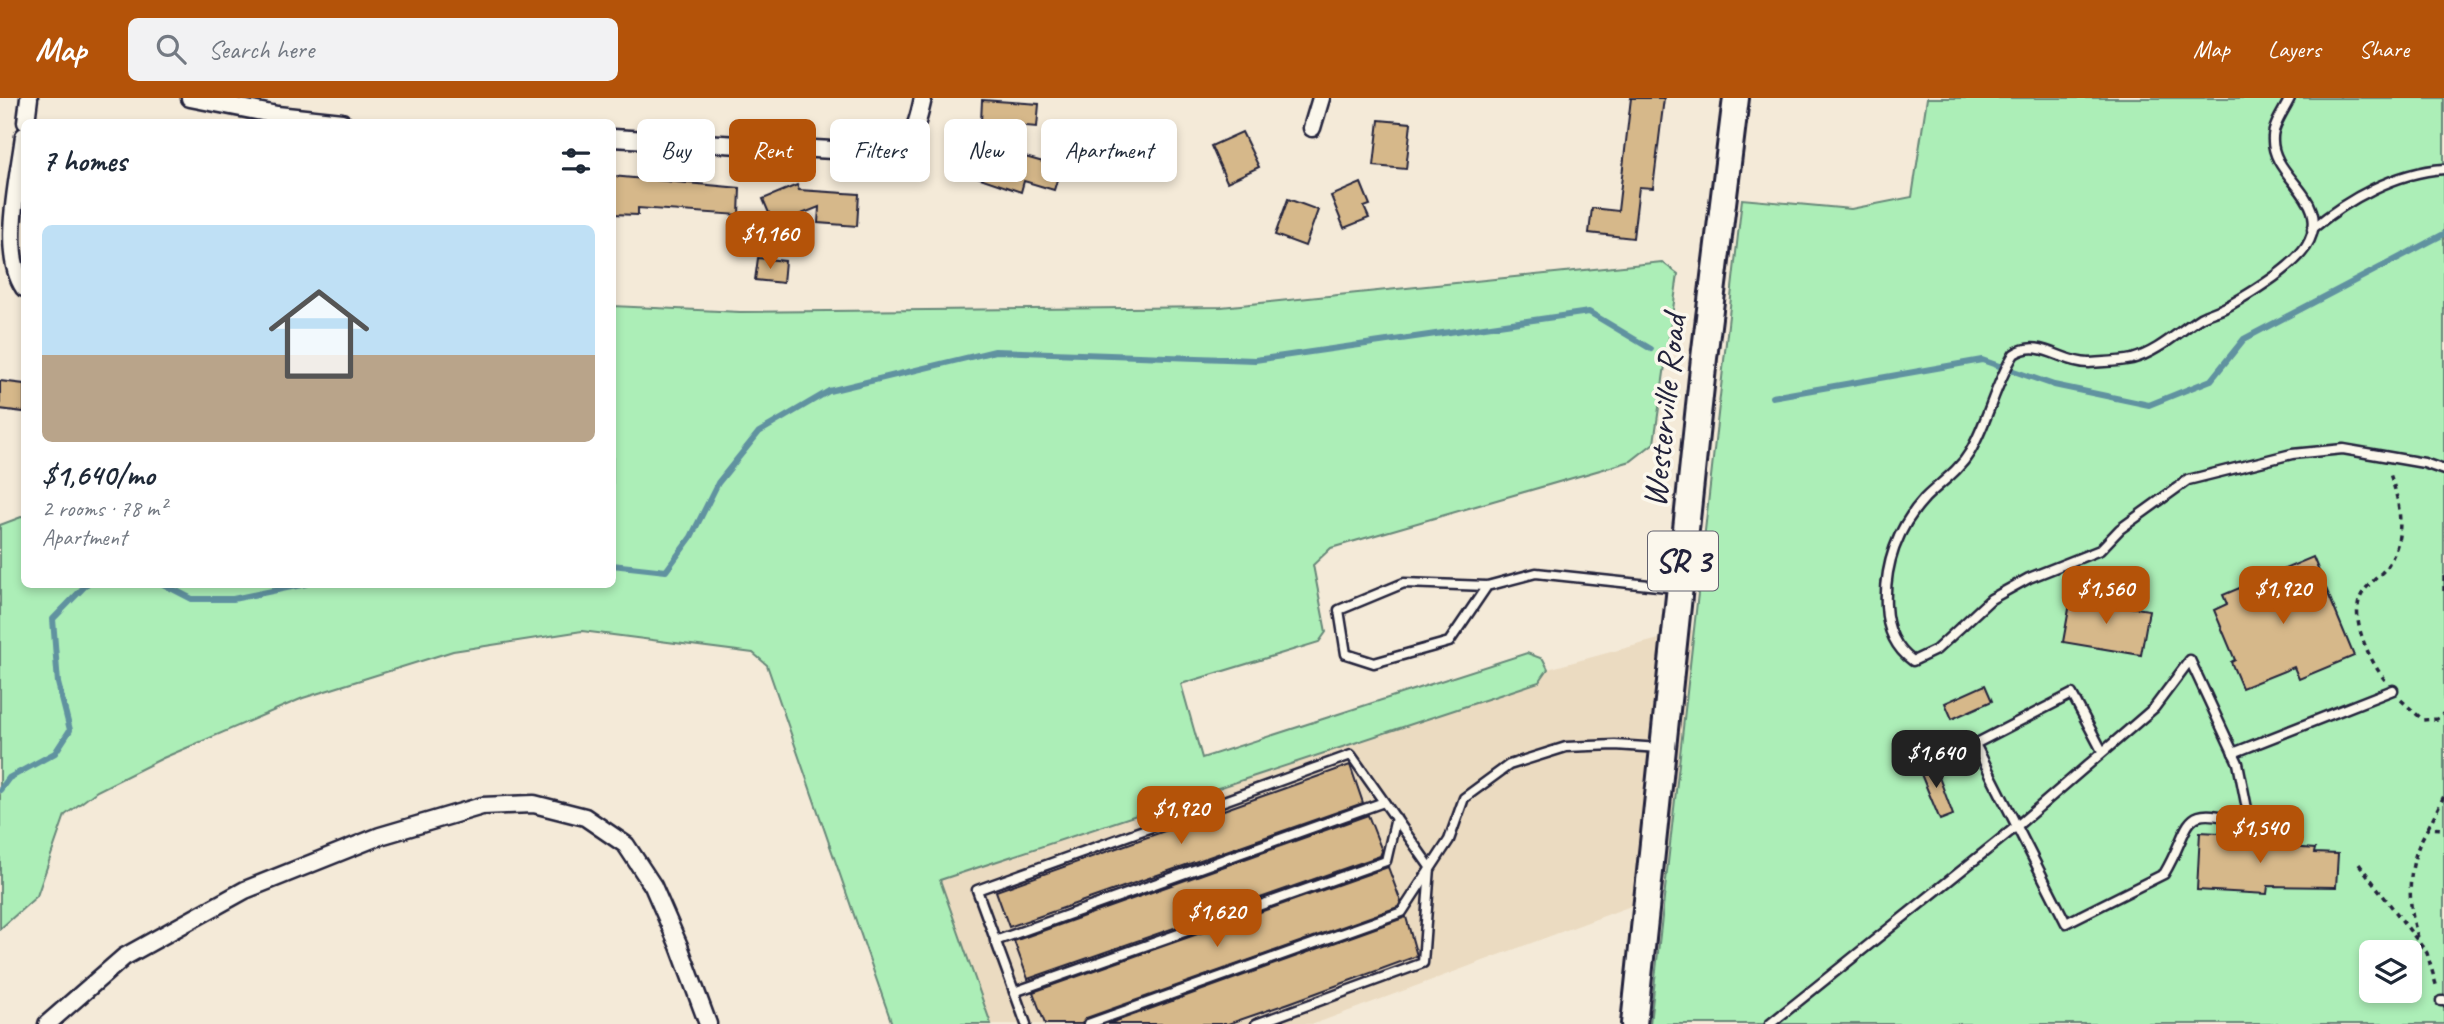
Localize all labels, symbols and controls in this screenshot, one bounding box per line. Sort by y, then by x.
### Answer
search box [128,18,618,81]
text: Map [35,28,86,70]
icon: search [152,30,190,68]
text: Search here [208,33,314,66]
text: Map [2193,34,2230,64]
text: Layers [2268,34,2321,64]
text: Share [2359,34,2409,64]
chip: Buy [637,119,715,182]
chip: Rent [729,119,816,182]
chip: Filters [830,119,930,182]
chip: New [944,119,1027,182]
chip: Apartment [1041,119,1177,182]
text: 7 homes [42,142,127,180]
icon: filters [557,142,595,180]
pin: $1,160 [713,212,827,271]
text: $1,160 [742,219,798,248]
icon: home [256,271,382,397]
street label: Westerville Road [1632,307,1697,509]
text: $1,640/mo [42,456,155,494]
text: 2 rooms · 78 m² [42,494,166,523]
text: Apartment [42,523,127,552]
road number: SR 3 [1648,531,1718,590]
pin: $1,560 [2049,566,2163,626]
pin: $1,920 [2226,566,2340,626]
text: $1,560 [2078,574,2134,603]
text: $1,920 [2255,574,2311,603]
pin: $1,640 [1879,730,1993,790]
text: $1,640 [1908,738,1964,767]
pin: $1,920 [1124,786,1238,846]
text: $1,920 [1153,794,1209,823]
pin: $1,540 [2203,806,2317,865]
text: $1,540 [2232,813,2288,842]
pin: $1,620 [1160,890,1274,949]
text: $1,620 [1189,897,1245,926]
map controls [2359,940,2422,1003]
button: layers [2359,940,2422,1003]

